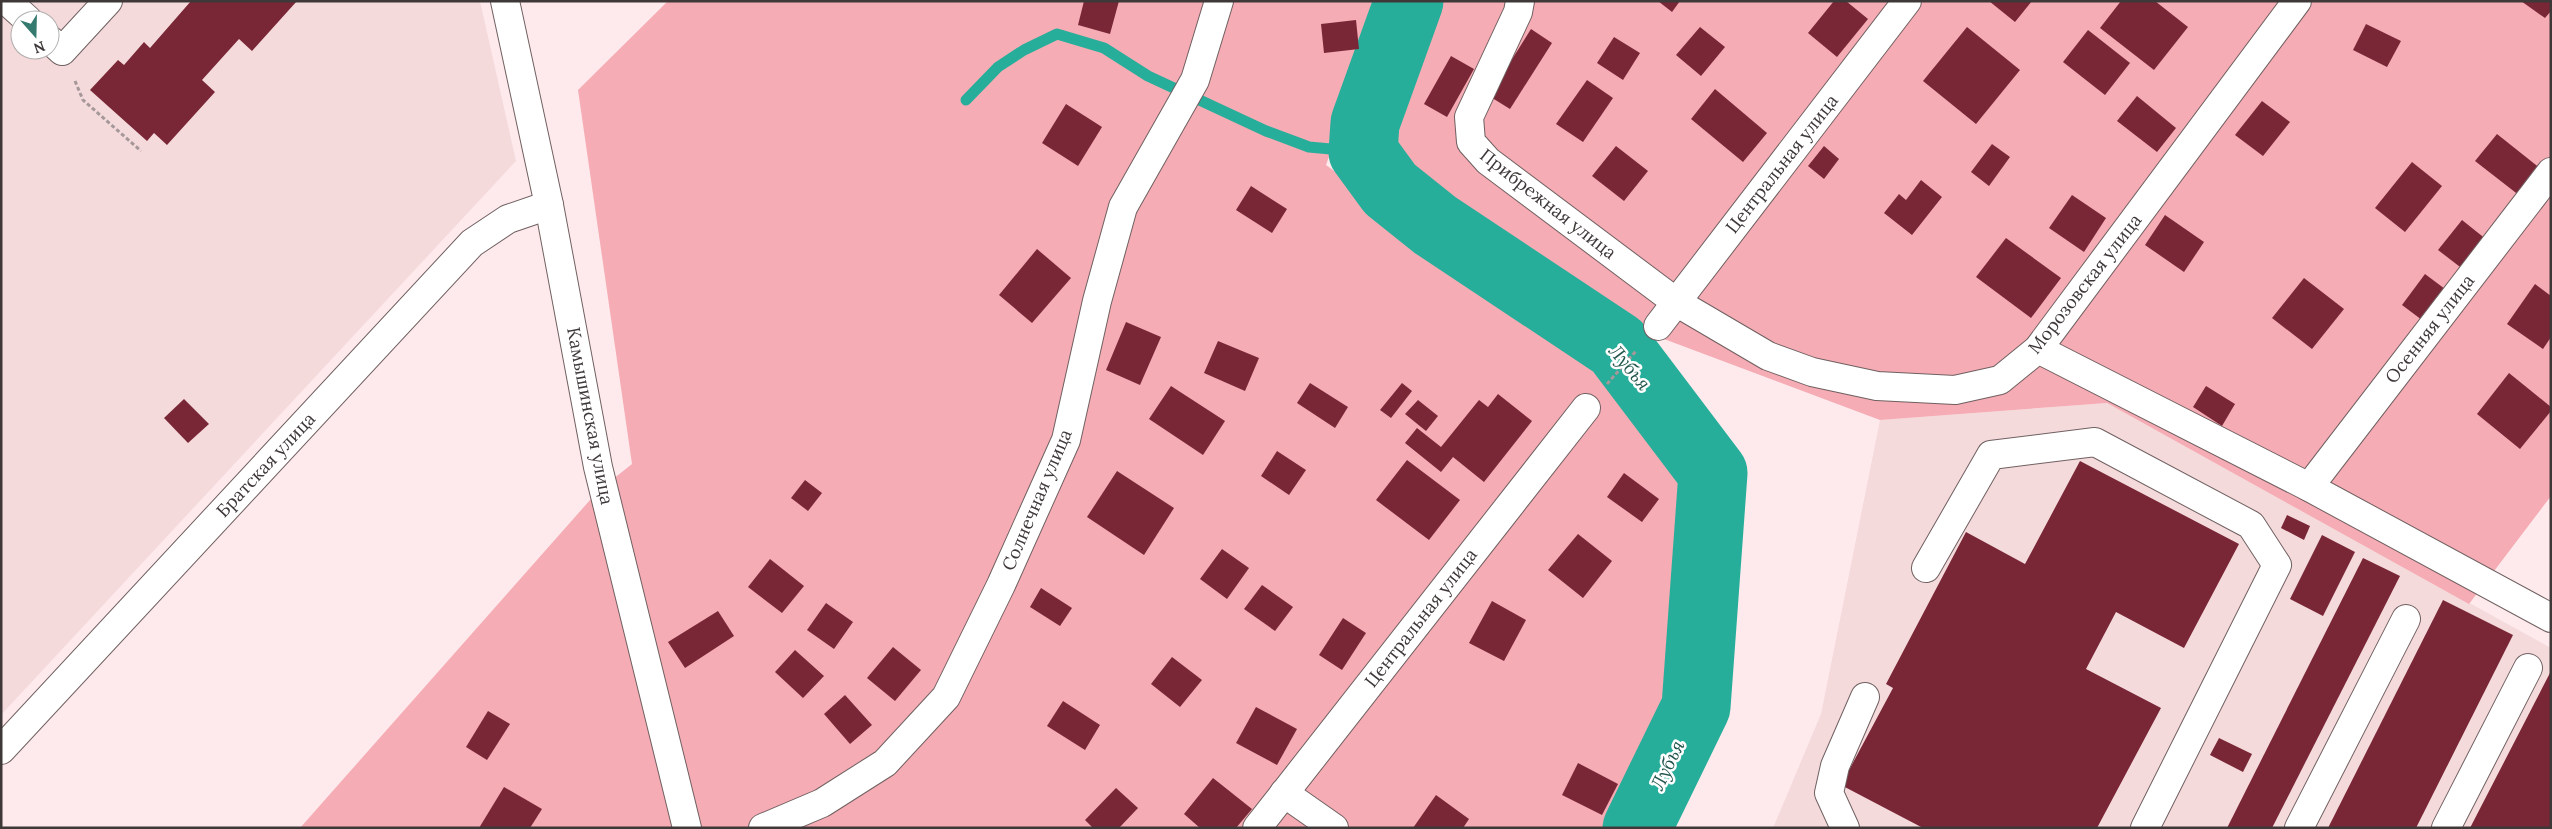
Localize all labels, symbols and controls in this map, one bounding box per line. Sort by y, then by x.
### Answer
north arrow [10,10,60,60]
text: N [31,37,48,58]
street label: Центральная улица [1720,90,1843,238]
street label: Прибрежная улица [1476,143,1621,264]
street label: Морозовская улица [2023,209,2146,358]
street label: Осенняя улица [2380,270,2479,388]
street label: Камышинская улица [562,325,619,507]
water label: Лубья [1604,339,1656,395]
street label: Братская улица [211,407,320,522]
street label: Солнечная улица [996,426,1077,574]
street label: Центральная улица [1359,544,1482,692]
water label: Лубья [1645,736,1689,794]

